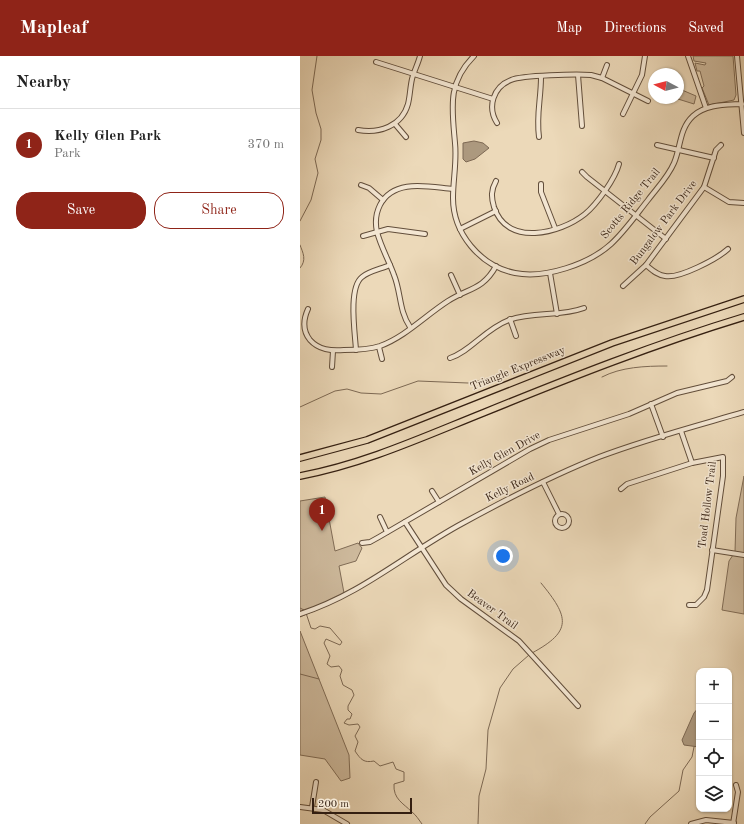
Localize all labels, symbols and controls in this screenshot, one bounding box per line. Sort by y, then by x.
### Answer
text: Mapleaf [20,19,88,38]
text: Map [556,21,582,35]
text: Directions [604,21,666,35]
text: Saved [688,21,724,35]
north arrow [648,68,684,104]
text: Nearby [16,74,71,91]
text: Kelly Glen Park [54,129,161,144]
text: 1 [25,138,33,151]
text: 370 m [247,138,284,151]
text: Park [54,147,81,160]
street label: Scotts Ridge Trail [599,167,663,241]
street label: Bungalow Park Drive [629,179,699,267]
button: Save [16,192,146,229]
button: Share [154,192,284,229]
street label: Triangle Expressway [469,345,567,393]
street label: Kelly Glen Drive [468,430,542,478]
street label: Toad Hollow Trail [697,461,719,549]
street label: Kelly Road [484,471,536,505]
pin: 1 [309,498,335,531]
your location [493,546,513,566]
street label: Beaver Trail [465,588,519,632]
map controls [696,668,732,812]
button: + [696,668,732,704]
button: − [696,704,732,740]
button: locate [696,740,732,776]
button: layers [696,776,732,812]
scale bar [312,796,412,815]
text: 200 m [318,799,349,810]

